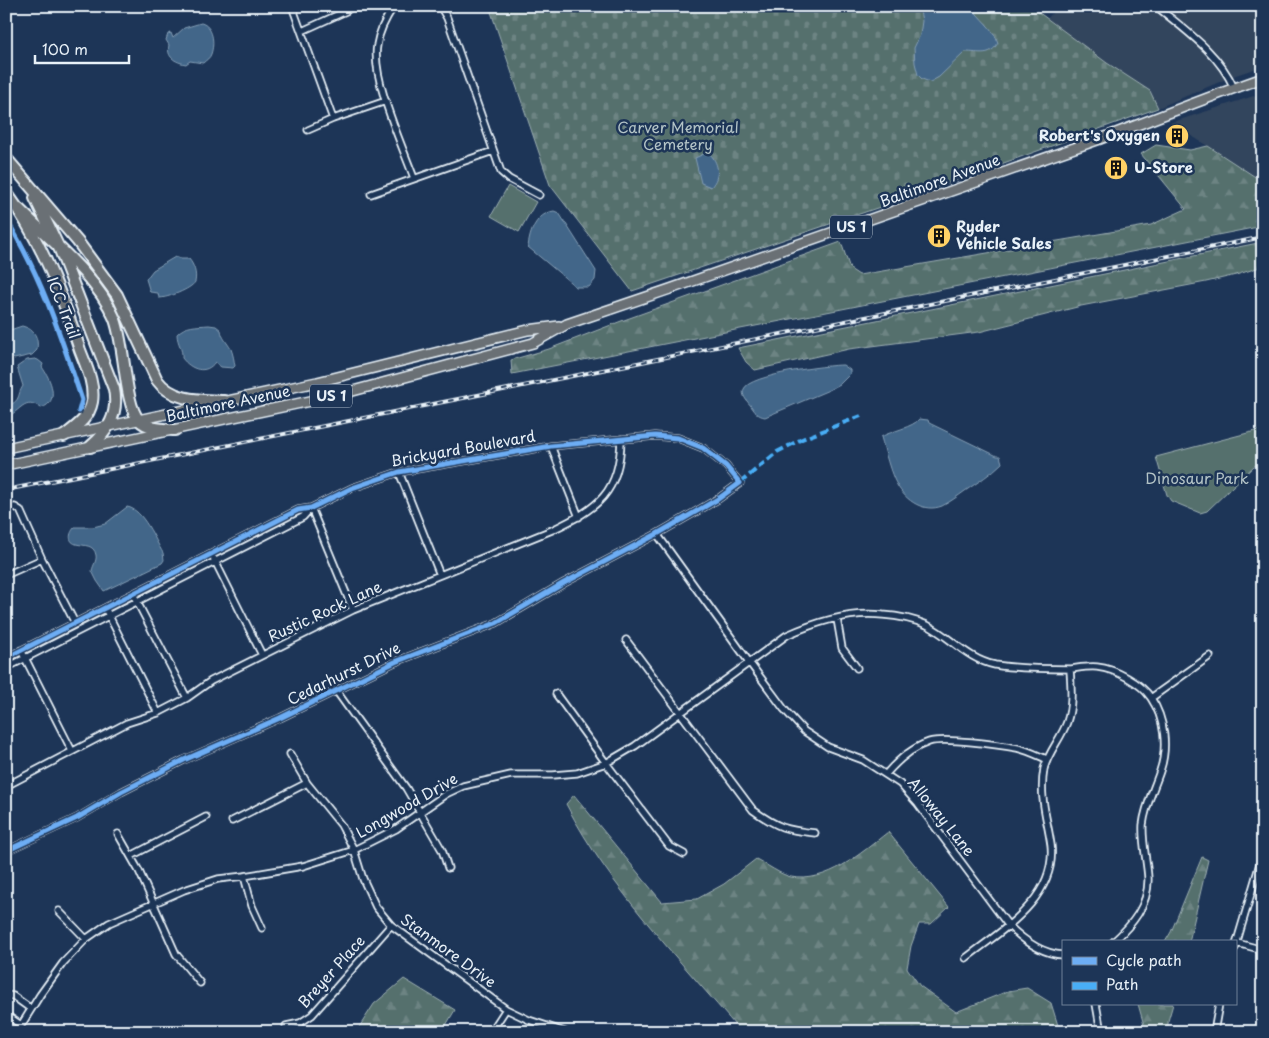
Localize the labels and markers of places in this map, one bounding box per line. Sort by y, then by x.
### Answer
place label: Robert's Oxygen [1039,123,1160,146]
building icon: Robert's Oxygen [1164,123,1190,149]
building icon: U-Store [1103,155,1129,181]
place label: U-Store [1134,155,1193,178]
place label: Ryder Vehicle Sales [956,214,1052,254]
building icon: Ryder Vehicle Sales [926,223,952,249]

